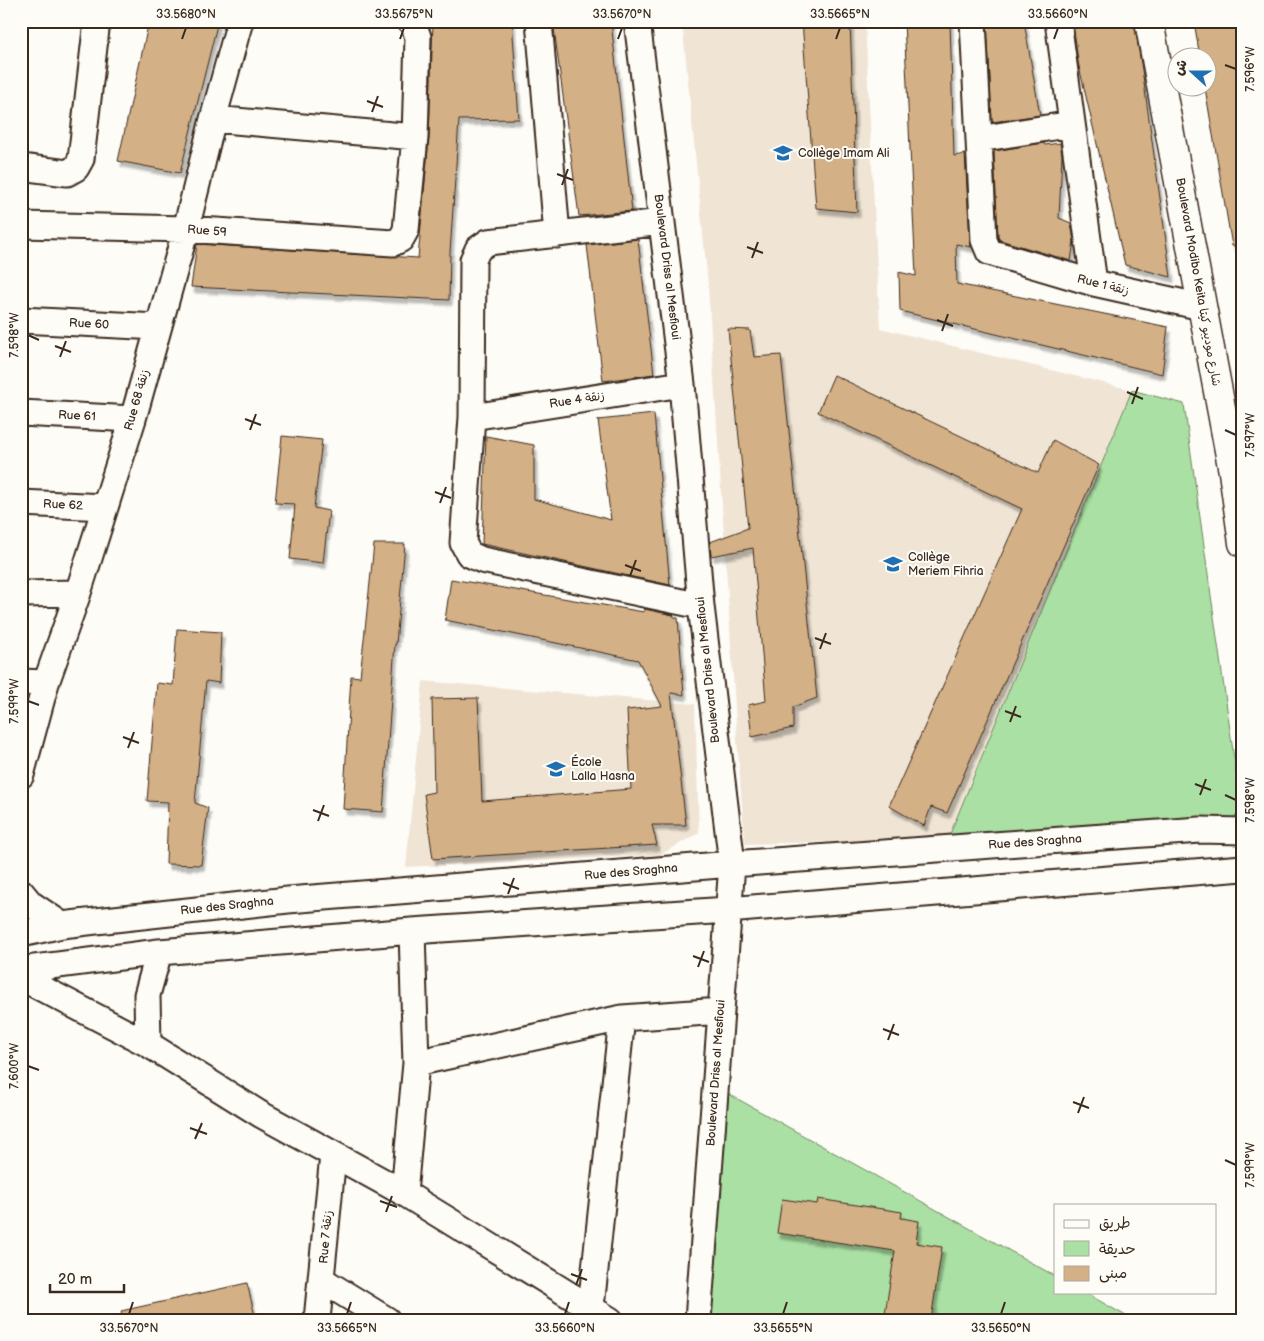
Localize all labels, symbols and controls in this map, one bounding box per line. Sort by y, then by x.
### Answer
text: 33.5680°N [156,7,216,22]
text: 33.5675°N [375,7,433,22]
text: 33.5670°N [593,7,651,22]
text: 33.5665°N [810,7,870,22]
text: 33.5660°N [1028,7,1088,22]
text: 7.596°W [1243,46,1258,92]
north arrow [1166,48,1216,98]
text: ش [1170,57,1191,78]
school or university icon: Collège Imam Ali [772,142,794,164]
place label: Collège Imam Ali [798,146,890,161]
street label: Boulevard Modibo Keita شارع موديبو كيتا [1171,177,1224,388]
street label: Boulevard Driss al Mesfioui [651,193,683,341]
street label: Rue 59 [187,222,227,240]
street label: Rue 1 زنقة [1075,271,1131,299]
text: 7.598°W [7,312,22,358]
street label: Rue 60 [69,315,109,333]
street label: Rue 68 زنقة [121,368,153,432]
street label: Rue 4 زنقة [548,388,606,412]
street label: Rue 61 [58,408,96,424]
text: 7.597°W [1243,413,1258,457]
street label: Rue 62 [43,496,83,514]
place label: Collège Meriem Fihria [908,550,984,579]
school or university icon: Collège Meriem Fihria [882,553,904,575]
street label: Boulevard Driss al Mesfioui [693,596,723,744]
text: 7.599°W [7,678,22,724]
place label: École Lalla Hasna [571,754,635,784]
school or university icon: École Lalla Hasna [545,758,567,780]
text: 7.598°W [1243,777,1258,823]
street label: Rue des Sraghna [988,831,1082,853]
street label: Rue des Sraghna [584,860,679,884]
street label: Rue des Sraghna [180,894,275,918]
street label: Boulevard Driss al Mesfioui [703,999,729,1147]
text: 7.600°W [7,1043,22,1089]
text: 7.599°W [1243,1142,1258,1188]
legend [1054,1204,1216,1294]
street label: Rue 7 زنقة [316,1210,336,1264]
text: طريق [1099,1214,1131,1233]
text: حديقة [1099,1240,1136,1259]
scale bar [50,1261,124,1293]
text: مبنى [1099,1264,1127,1283]
text: 20 m [58,1270,92,1289]
text: 33.5670°N [100,1321,158,1336]
text: 33.5665°N [317,1321,377,1336]
text: 33.5660°N [535,1321,595,1336]
text: 33.5655°N [753,1321,813,1336]
text: 33.5650°N [971,1321,1031,1336]

